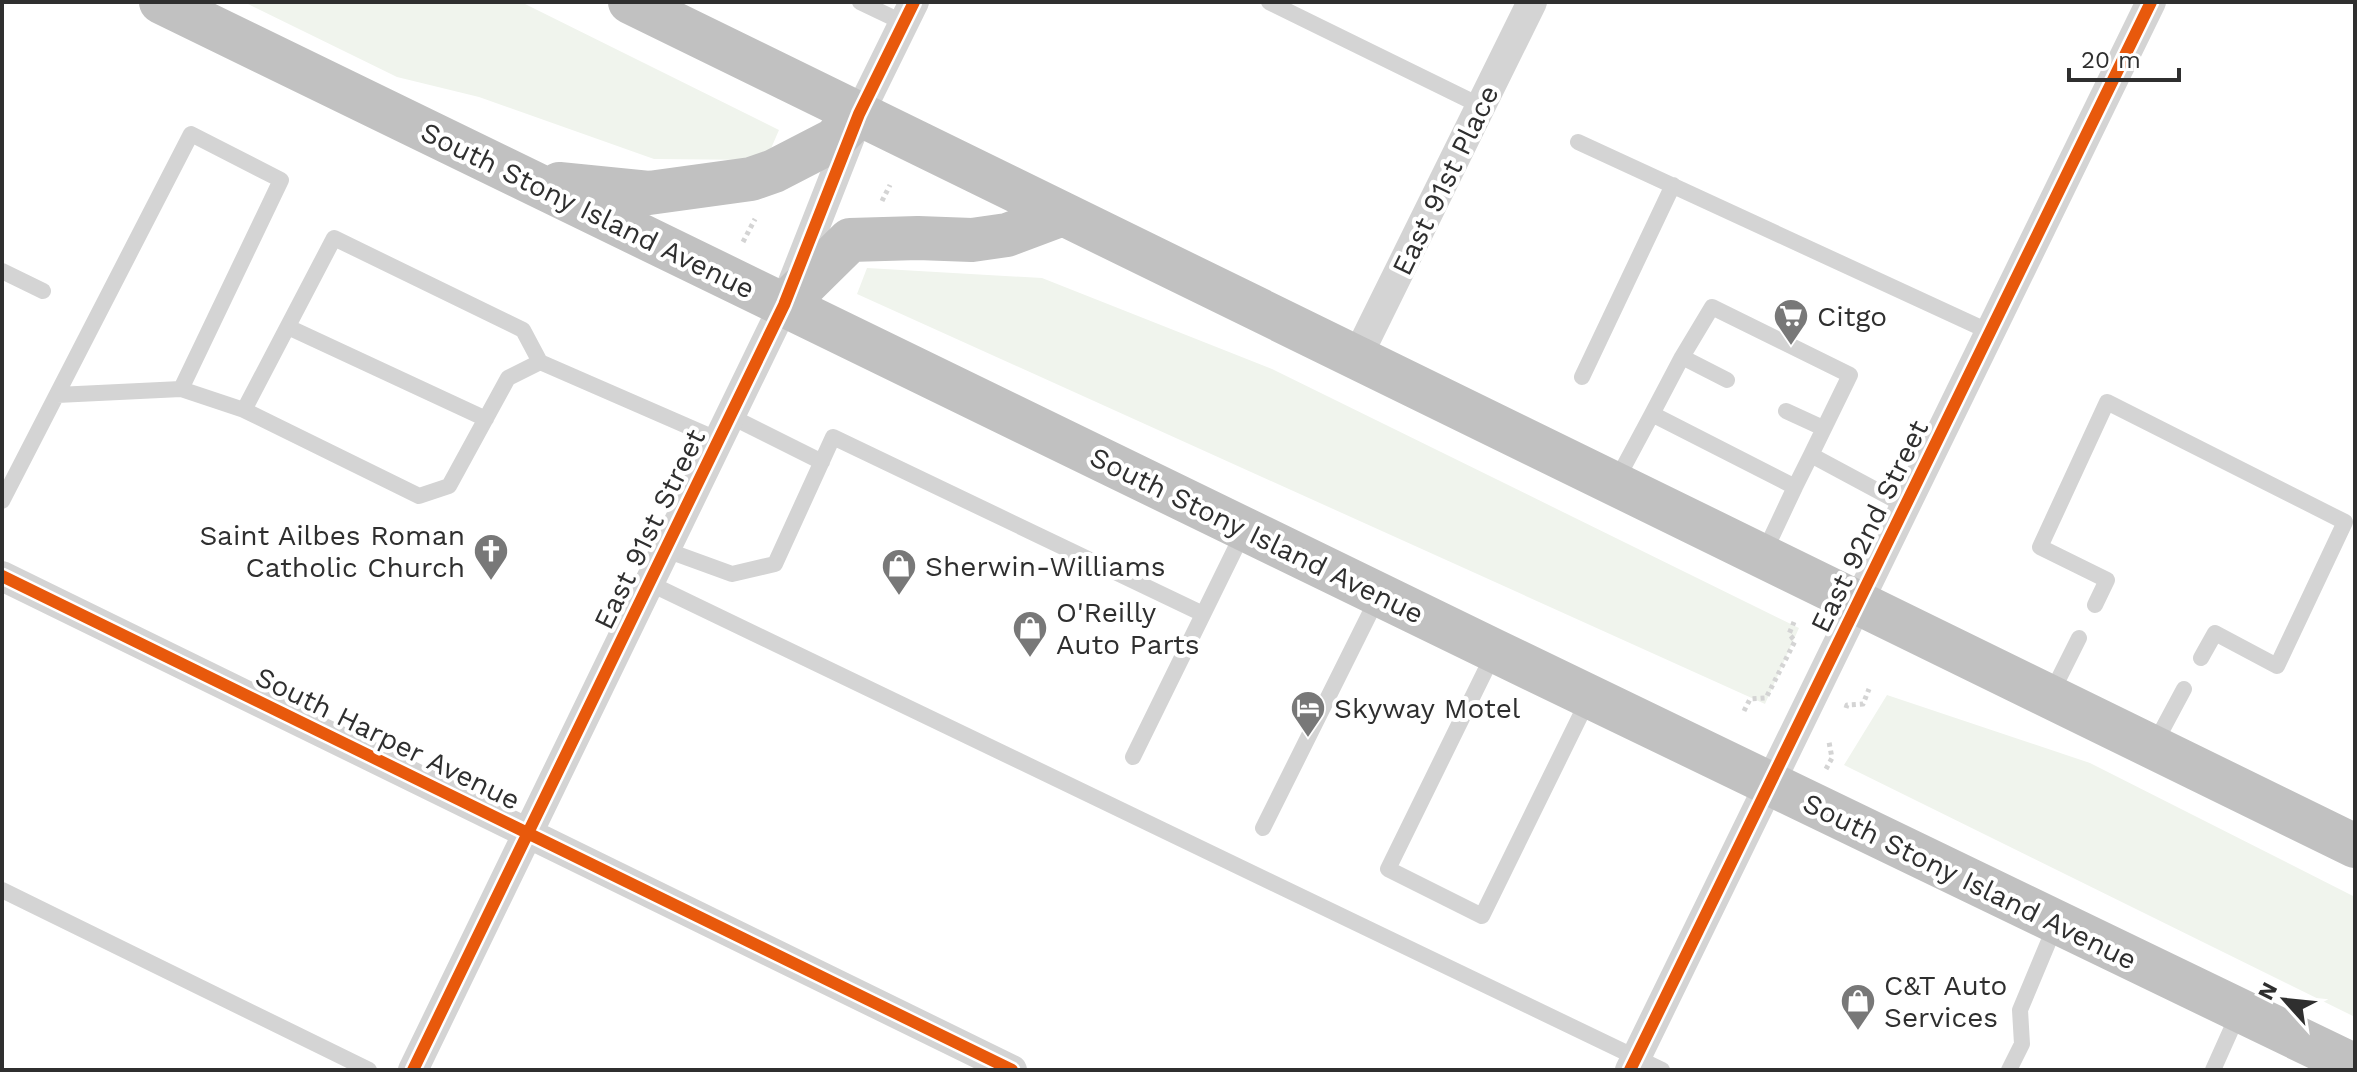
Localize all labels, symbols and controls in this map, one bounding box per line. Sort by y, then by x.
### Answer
scale bar [2069,32,2179,82]
text: 20 m [2081,46,2141,74]
street label: East 91st Place [1385,80,1506,281]
street label: South Stony Island Avenue [416,115,760,306]
supermarket icon: Citgo [1772,297,1810,347]
place label: Citgo [1817,300,1887,333]
street label: East 92nd Street [1804,414,1935,638]
street label: East 91st Street [587,424,712,635]
street label: South Stony Island Avenue [1085,440,1429,631]
place label: Saint Ailbes Roman Catholic Church [199,519,465,584]
church icon: Saint Ailbes Roman Catholic Church [472,532,510,582]
shop icon: Sherwin-Williams [880,547,918,597]
place label: Sherwin-Williams [925,550,1166,583]
place label: O'Reilly Auto Parts [1056,596,1200,661]
shop icon: O'Reilly Auto Parts [1011,609,1049,659]
street label: South Harper Avenue [250,660,525,817]
hotel icon: Skyway Motel [1289,689,1327,739]
place label: Skyway Motel [1334,692,1521,725]
street label: South Stony Island Avenue [1798,786,2142,977]
north arrow [2245,960,2325,1040]
place label: C&T Auto Services [1884,969,2007,1034]
text: N [2253,978,2282,1004]
shop icon: C&T Auto Services [1839,982,1877,1032]

